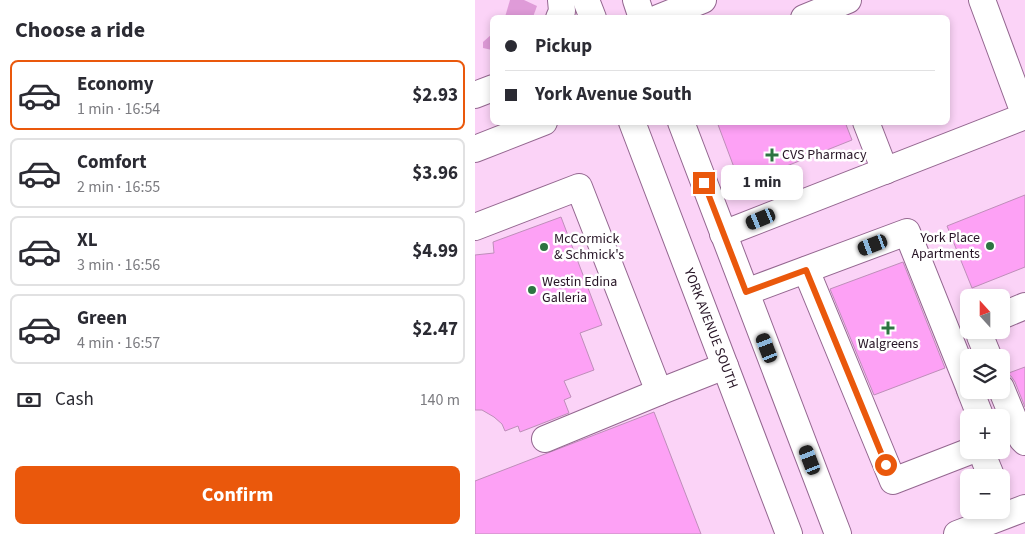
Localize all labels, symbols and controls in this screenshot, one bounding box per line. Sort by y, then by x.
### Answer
text: Choose a ride [15,14,145,46]
text: Pickup [535,33,592,60]
text: Economy [77,71,154,98]
icon: car [17,73,62,118]
text: York Avenue South [535,81,692,108]
text: $2.93 [412,82,458,109]
text: 1 min · 16:54 [77,98,160,120]
place label: CVS Pharmacy [782,145,867,165]
text: Comfort [77,149,147,176]
marker: CVS Pharmacy [766,149,778,161]
icon: car [17,151,62,196]
text: $3.96 [412,160,458,187]
callout: 1 min [721,166,804,200]
text: 1 min [743,171,781,193]
route end [693,172,715,194]
text: 2 min · 16:55 [77,176,160,198]
car [744,206,777,232]
text: XL [77,227,98,254]
place label: York Place Apartments [912,228,980,264]
icon: car [17,229,62,274]
place label: McCormick & Schmick's [554,229,624,265]
car [856,233,889,257]
text: $4.99 [412,238,458,265]
marker: York Place Apartments [984,240,996,252]
marker: McCormick & Schmick's [538,241,550,253]
text: 3 min · 16:56 [77,254,160,276]
street label: YORK AVENUE SOUTH [678,264,743,392]
place label: Westin Edina Galleria [542,272,617,308]
marker: Westin Edina Galleria [526,284,538,296]
north arrow [960,289,1010,339]
map controls [960,289,1010,519]
text: Green [77,305,127,332]
icon: car [17,307,62,352]
text: $2.47 [412,316,458,343]
marker: Walgreens [882,322,894,334]
car [754,331,779,365]
text: 4 min · 16:57 [77,332,160,354]
place label: Walgreens [858,334,918,354]
button: layers [960,349,1010,399]
icon: cash [15,386,43,414]
text: Cash [55,386,94,413]
text: 140 m [420,389,460,411]
button: + [960,409,1010,459]
car [797,443,822,477]
route start [875,454,897,476]
button: Confirm [15,466,460,524]
button: − [960,469,1010,519]

